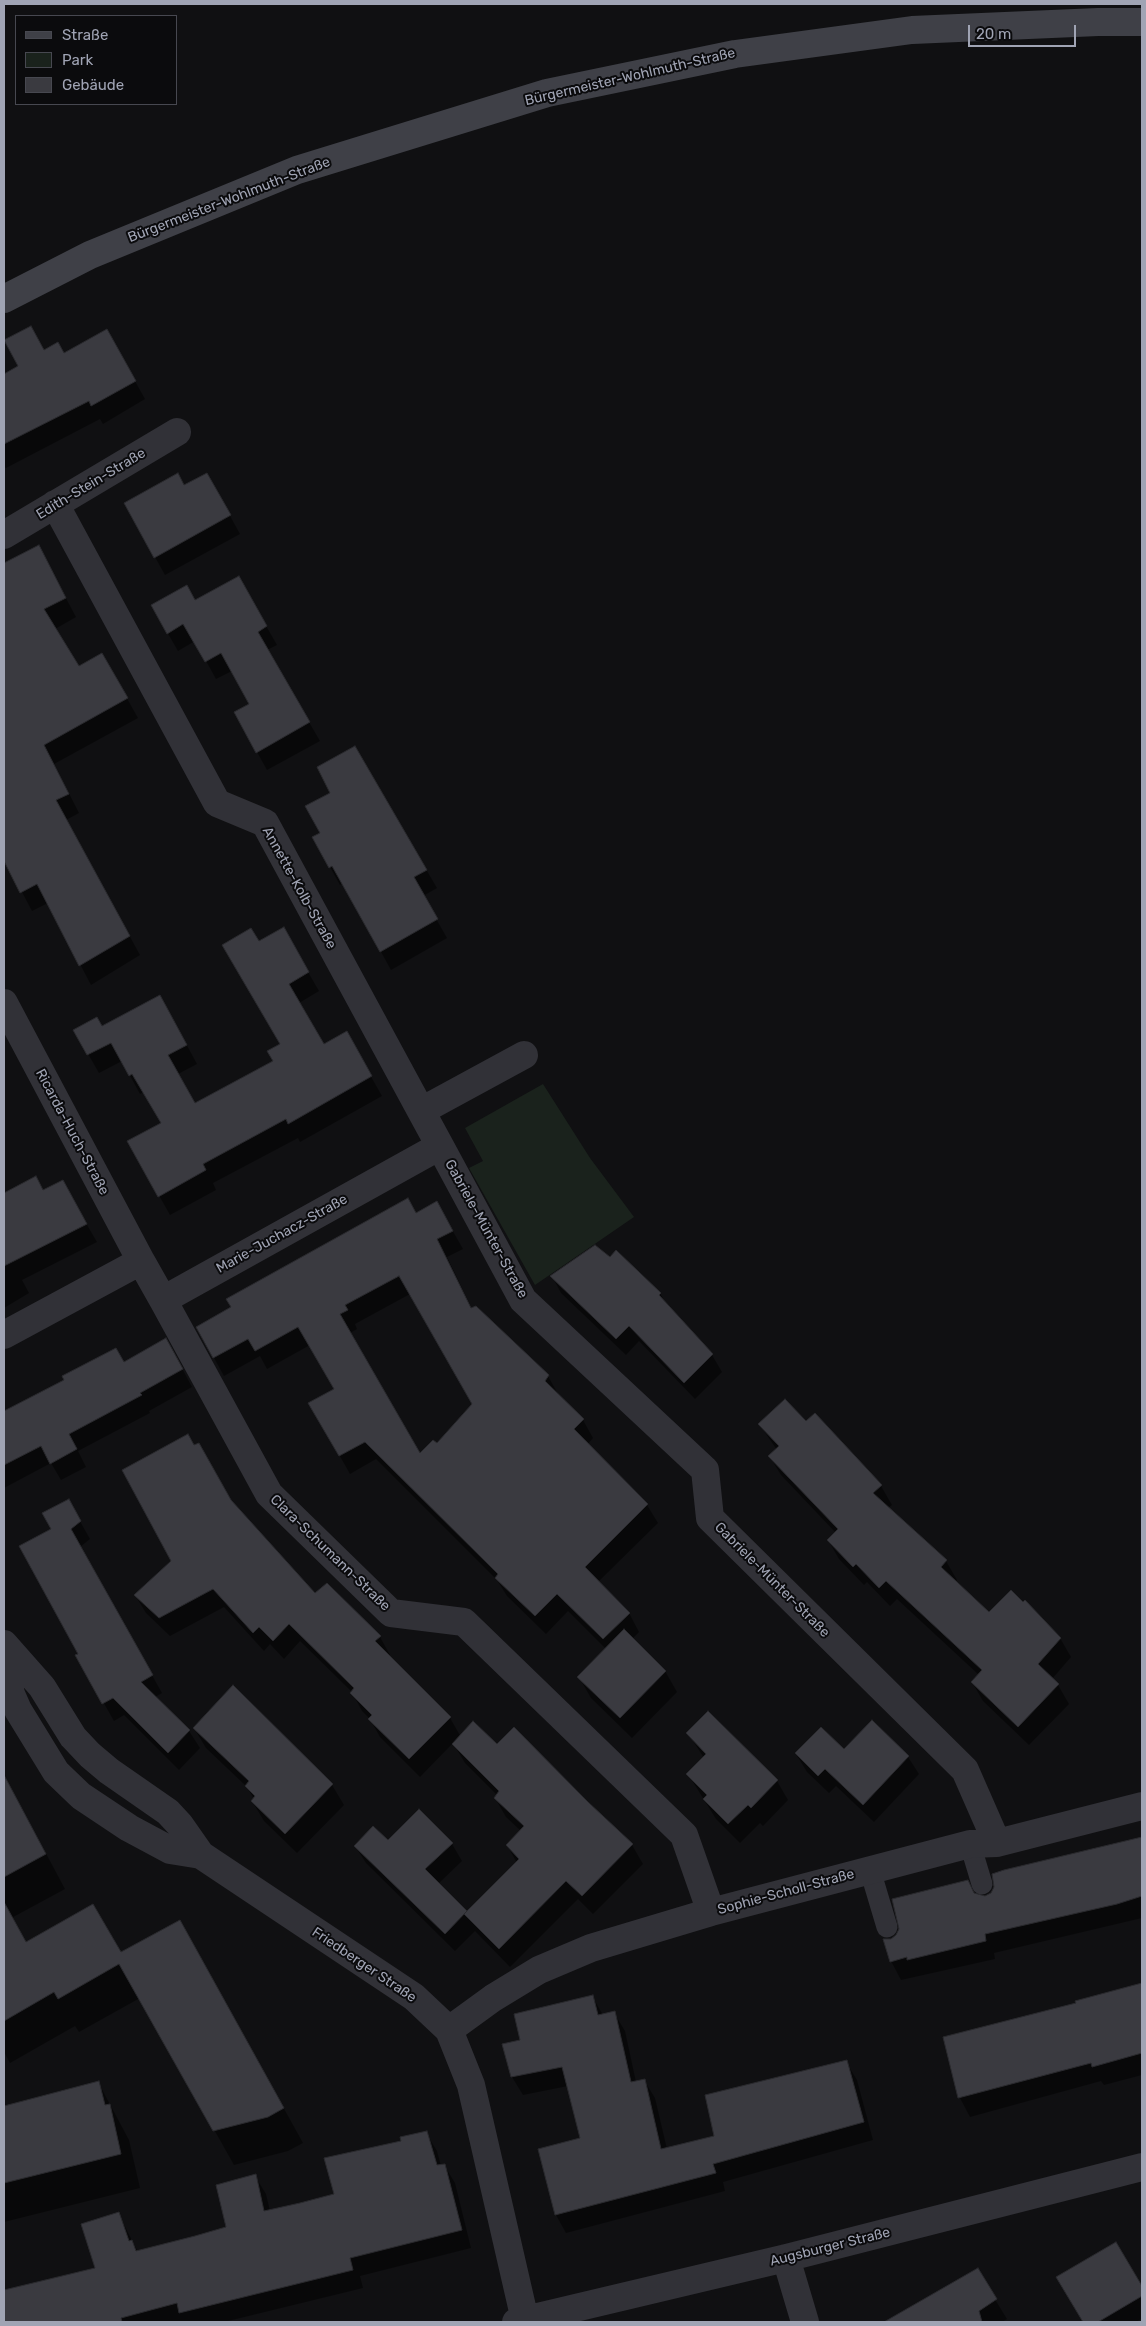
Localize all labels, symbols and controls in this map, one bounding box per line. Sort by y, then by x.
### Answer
legend [15,15,178,105]
scale bar [971,15,1078,47]
text: 20 m [976,25,1011,43]
text: Straße [62,26,108,44]
street label: Bürgermeister-Wohlmuth-Straße [523,45,737,109]
text: Park [62,51,93,69]
text: Gebäude [62,76,124,94]
street label: Bürgermeister-Wohlmuth-Straße [125,154,333,246]
street label: Edith-Stein-Straße [33,445,149,523]
street label: Annette-Kolb-Straße [258,824,340,952]
street label: Ricarda-Huch-Straße [32,1066,112,1198]
street label: Gabriele-Münter-Straße [441,1157,531,1301]
street label: Marie-Juchacz-Straße [213,1191,351,1277]
street label: Clara-Schumann-Straße [267,1491,393,1615]
street label: Gabriele-Münter-Straße [711,1519,833,1641]
street label: Sophie-Scholl-Straße [716,1866,856,1918]
street label: Friedberger Straße [309,1924,419,2006]
street label: Augsburger Straße [768,2224,892,2270]

